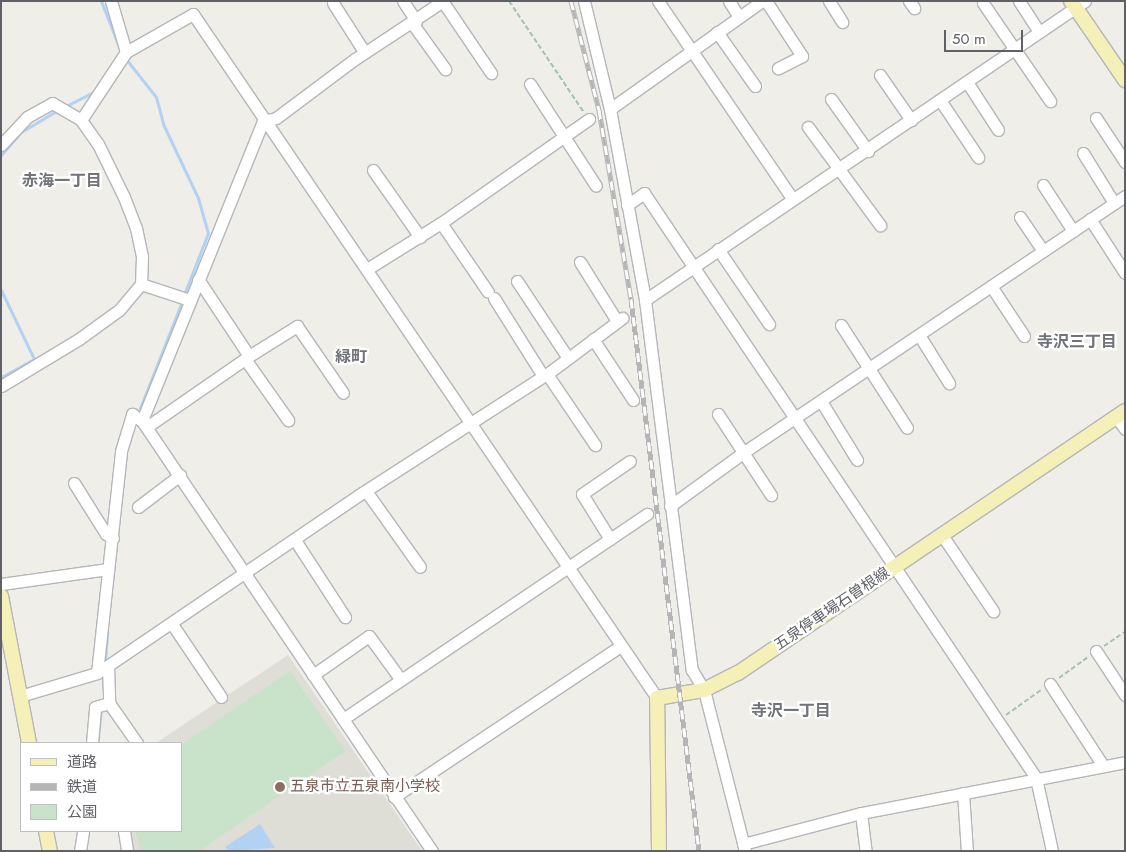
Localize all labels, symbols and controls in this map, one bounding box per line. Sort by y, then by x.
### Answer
scale bar [946,20,1025,52]
text: 50 m [952,28,986,50]
district label: 赤海一丁目 [22,171,102,191]
district label: 寺沢三丁目 [1037,332,1117,352]
district label: 緑町 [335,347,367,367]
street label: 五泉停車場石曽根線 [771,564,893,654]
district label: 寺沢一丁目 [751,701,831,721]
legend [20,742,182,832]
text: 道路 [67,751,97,773]
text: 鉄道 [67,776,97,798]
place label: 五泉市立五泉南小学校 [290,778,440,796]
marker: 五泉市立五泉南小学校 [274,781,286,793]
text: 公園 [67,801,97,823]

